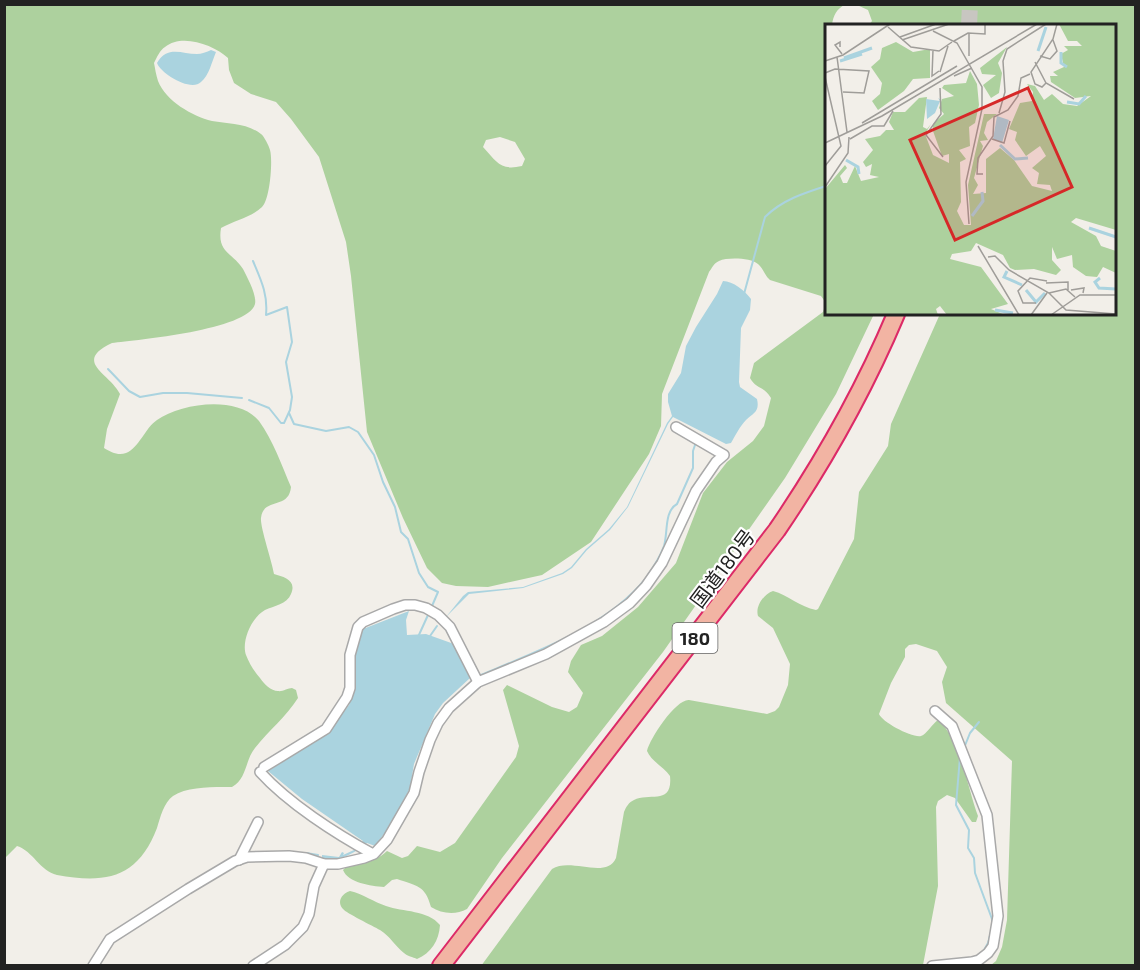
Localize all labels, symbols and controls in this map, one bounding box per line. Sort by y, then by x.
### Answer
inset map [825,24,1116,315]
street label: 国道180号 [685,524,759,612]
road number: 180 [672,623,718,653]

